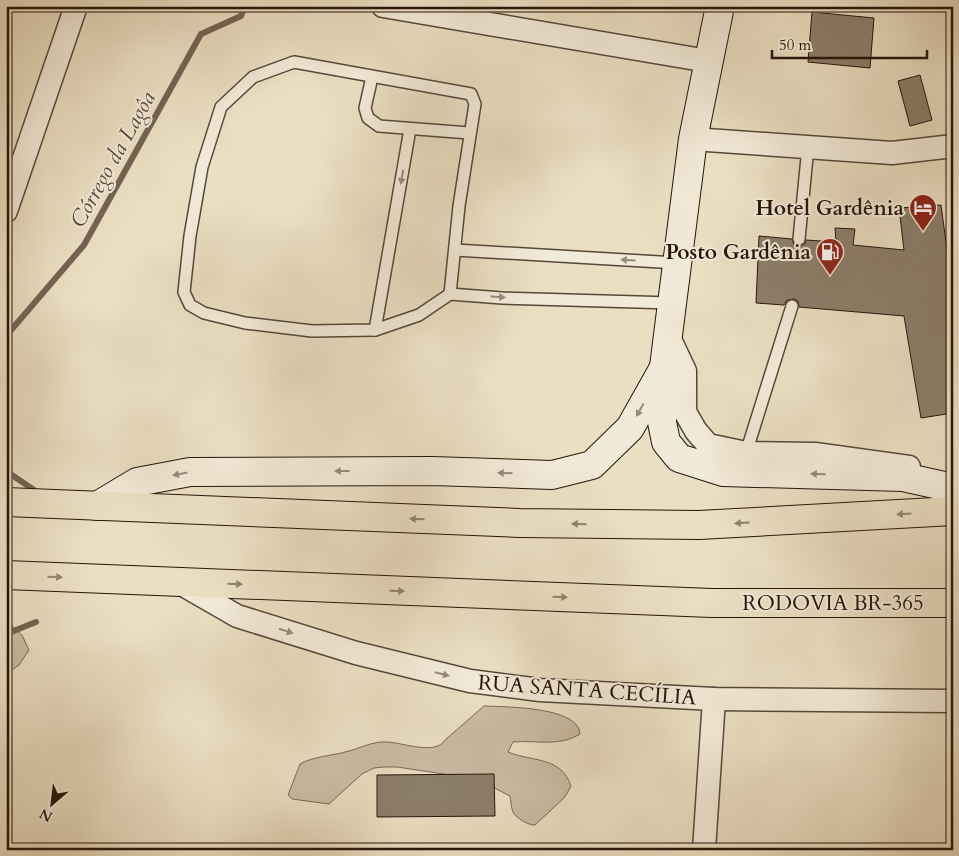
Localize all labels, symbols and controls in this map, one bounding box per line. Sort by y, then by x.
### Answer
scale bar [772,28,926,60]
text: 50 m [779,35,811,55]
water label: Córrego da Lagôa [63,86,163,233]
one-way arrow [397,170,405,186]
hotel icon: Hotel Gardênia [908,193,938,232]
place label: Hotel Gardênia [755,194,905,223]
fuel station icon: Posto Gardênia [815,237,845,276]
place label: Posto Gardênia [666,238,812,267]
one-way arrow [620,256,636,264]
one-way arrow [491,294,507,302]
one-way arrow [636,402,644,417]
one-way arrow [334,467,350,475]
one-way arrow [497,469,513,477]
one-way arrow [172,470,188,478]
one-way arrow [810,470,826,478]
one-way arrow [896,511,912,519]
one-way arrow [409,515,425,523]
one-way arrow [571,520,587,528]
one-way arrow [734,520,750,528]
one-way arrow [47,573,63,581]
one-way arrow [227,581,243,589]
one-way arrow [389,587,405,595]
street label: RODOVIA BR-365 [742,589,924,618]
one-way arrow [552,594,568,602]
one-way arrow [278,628,293,636]
street label: RUA SANTA CECÍLIA [477,668,697,713]
one-way arrow [435,670,450,678]
north arrow [28,778,78,828]
text: N [36,804,56,826]

